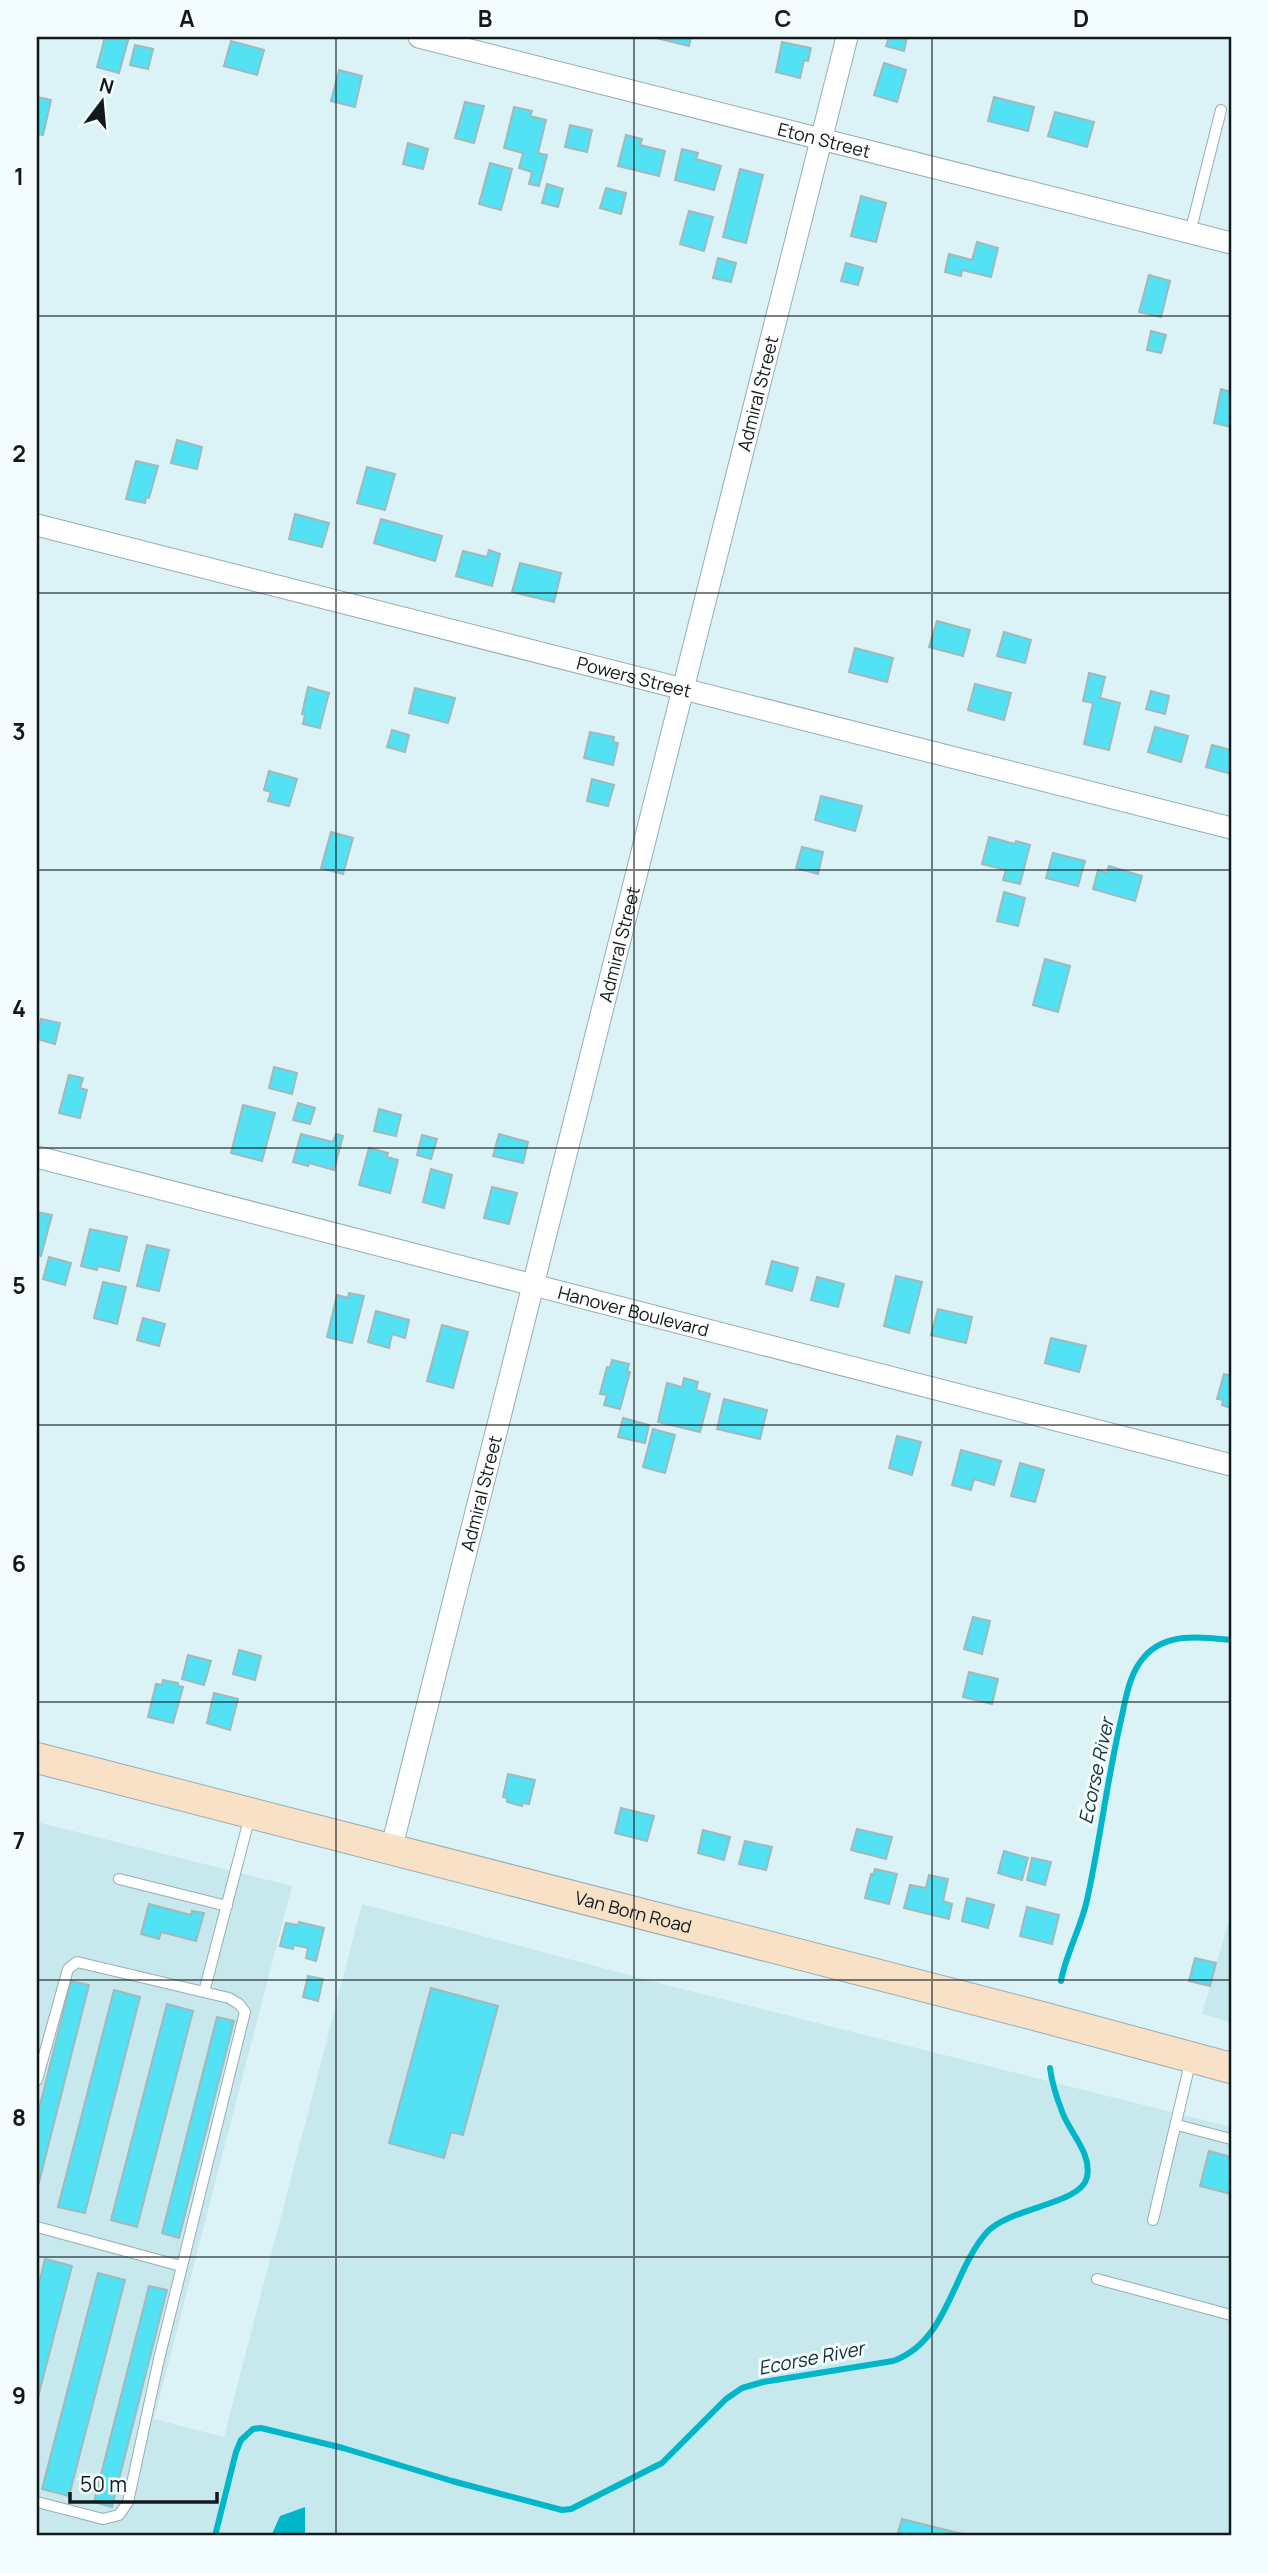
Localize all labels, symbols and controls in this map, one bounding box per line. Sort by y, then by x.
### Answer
text: A [179,2,195,34]
text: B [478,2,492,34]
text: C [775,2,792,34]
text: D [1073,2,1089,34]
north arrow [66,66,136,136]
text: N [97,71,117,100]
street label: Eton Street [775,116,873,163]
text: 1 [14,160,24,192]
street label: Admiral Street [731,333,783,454]
text: 2 [12,437,26,469]
street label: Powers Street [574,650,694,703]
text: 3 [12,715,26,747]
street label: Admiral Street [593,884,645,1005]
text: 4 [12,992,26,1024]
text: 5 [12,1269,26,1301]
street label: Hanover Boulevard [555,1280,712,1342]
street label: Admiral Street [455,1433,507,1553]
text: 6 [12,1547,26,1579]
water label: Ecorse River [1072,1714,1120,1826]
text: 7 [13,1824,25,1856]
street label: Van Born Road [573,1885,694,1938]
text: 8 [12,2101,26,2133]
water label: Ecorse River [756,2335,868,2381]
text: 9 [12,2379,26,2411]
scale bar [70,2461,217,2505]
text: 50 m [80,2470,127,2498]

